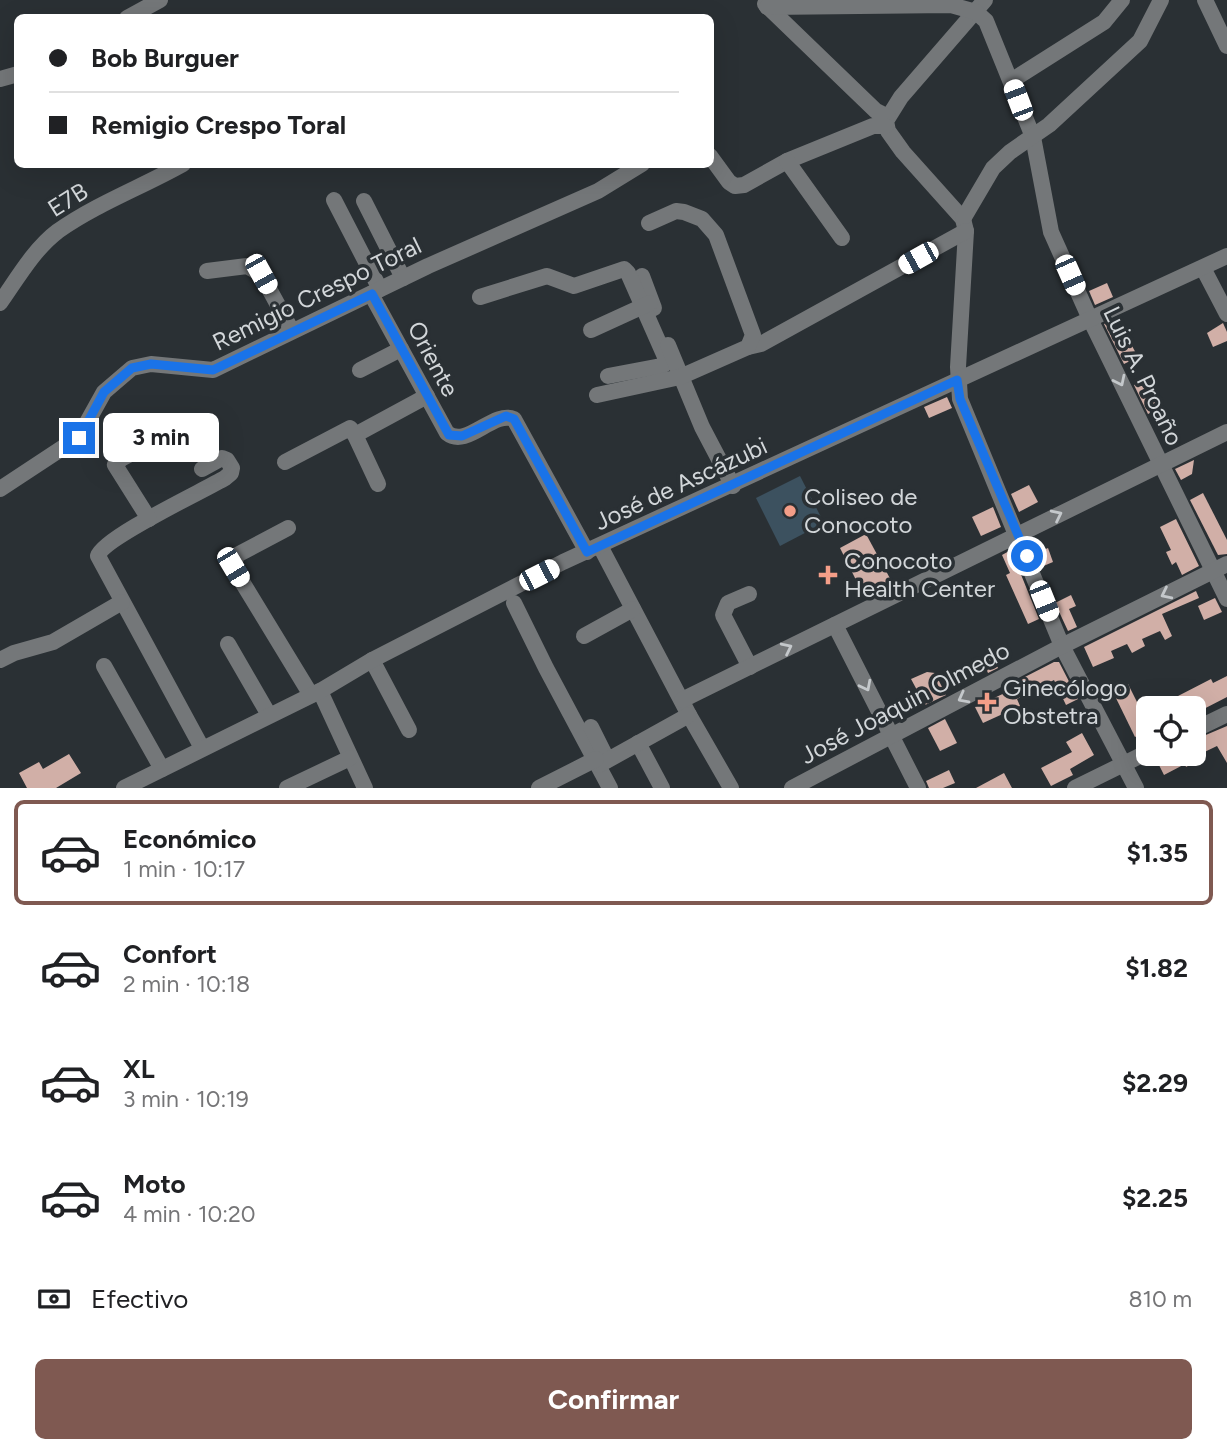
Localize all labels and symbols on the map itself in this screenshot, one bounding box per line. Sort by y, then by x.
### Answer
car [1001,77,1036,123]
street label: E7B [42,176,93,223]
street label: Remigio Crespo Toral [208,230,426,357]
car [895,239,942,277]
car [242,251,281,297]
car [1052,252,1089,298]
street label: Luis A. Proaño [1097,302,1190,450]
street label: Oriente [402,316,465,401]
one-way arrow [1112,374,1126,386]
callout: 3 min [104,414,219,462]
route end [63,422,95,454]
street label: José de Ascázubi [590,431,772,536]
place label: Coliseo de Conocoto [804,482,917,539]
marker: Coliseo de Conocoto [782,503,798,519]
one-way arrow [1050,509,1062,523]
route start [1011,540,1043,572]
car [214,544,253,590]
place label: Conocoto Health Center [844,546,995,603]
car [516,556,563,594]
marker: Conocoto Health Center [818,565,838,585]
car [1027,578,1062,624]
one-way arrow [1161,586,1173,600]
street label: José Joaquin Olmedo [795,635,1014,770]
one-way arrow [780,643,792,657]
place label: Ginecólogo Obstetra [1003,673,1127,730]
one-way arrow [858,678,872,691]
one-way arrow [958,690,970,703]
marker: Ginecólogo Obstetra [977,692,997,712]

